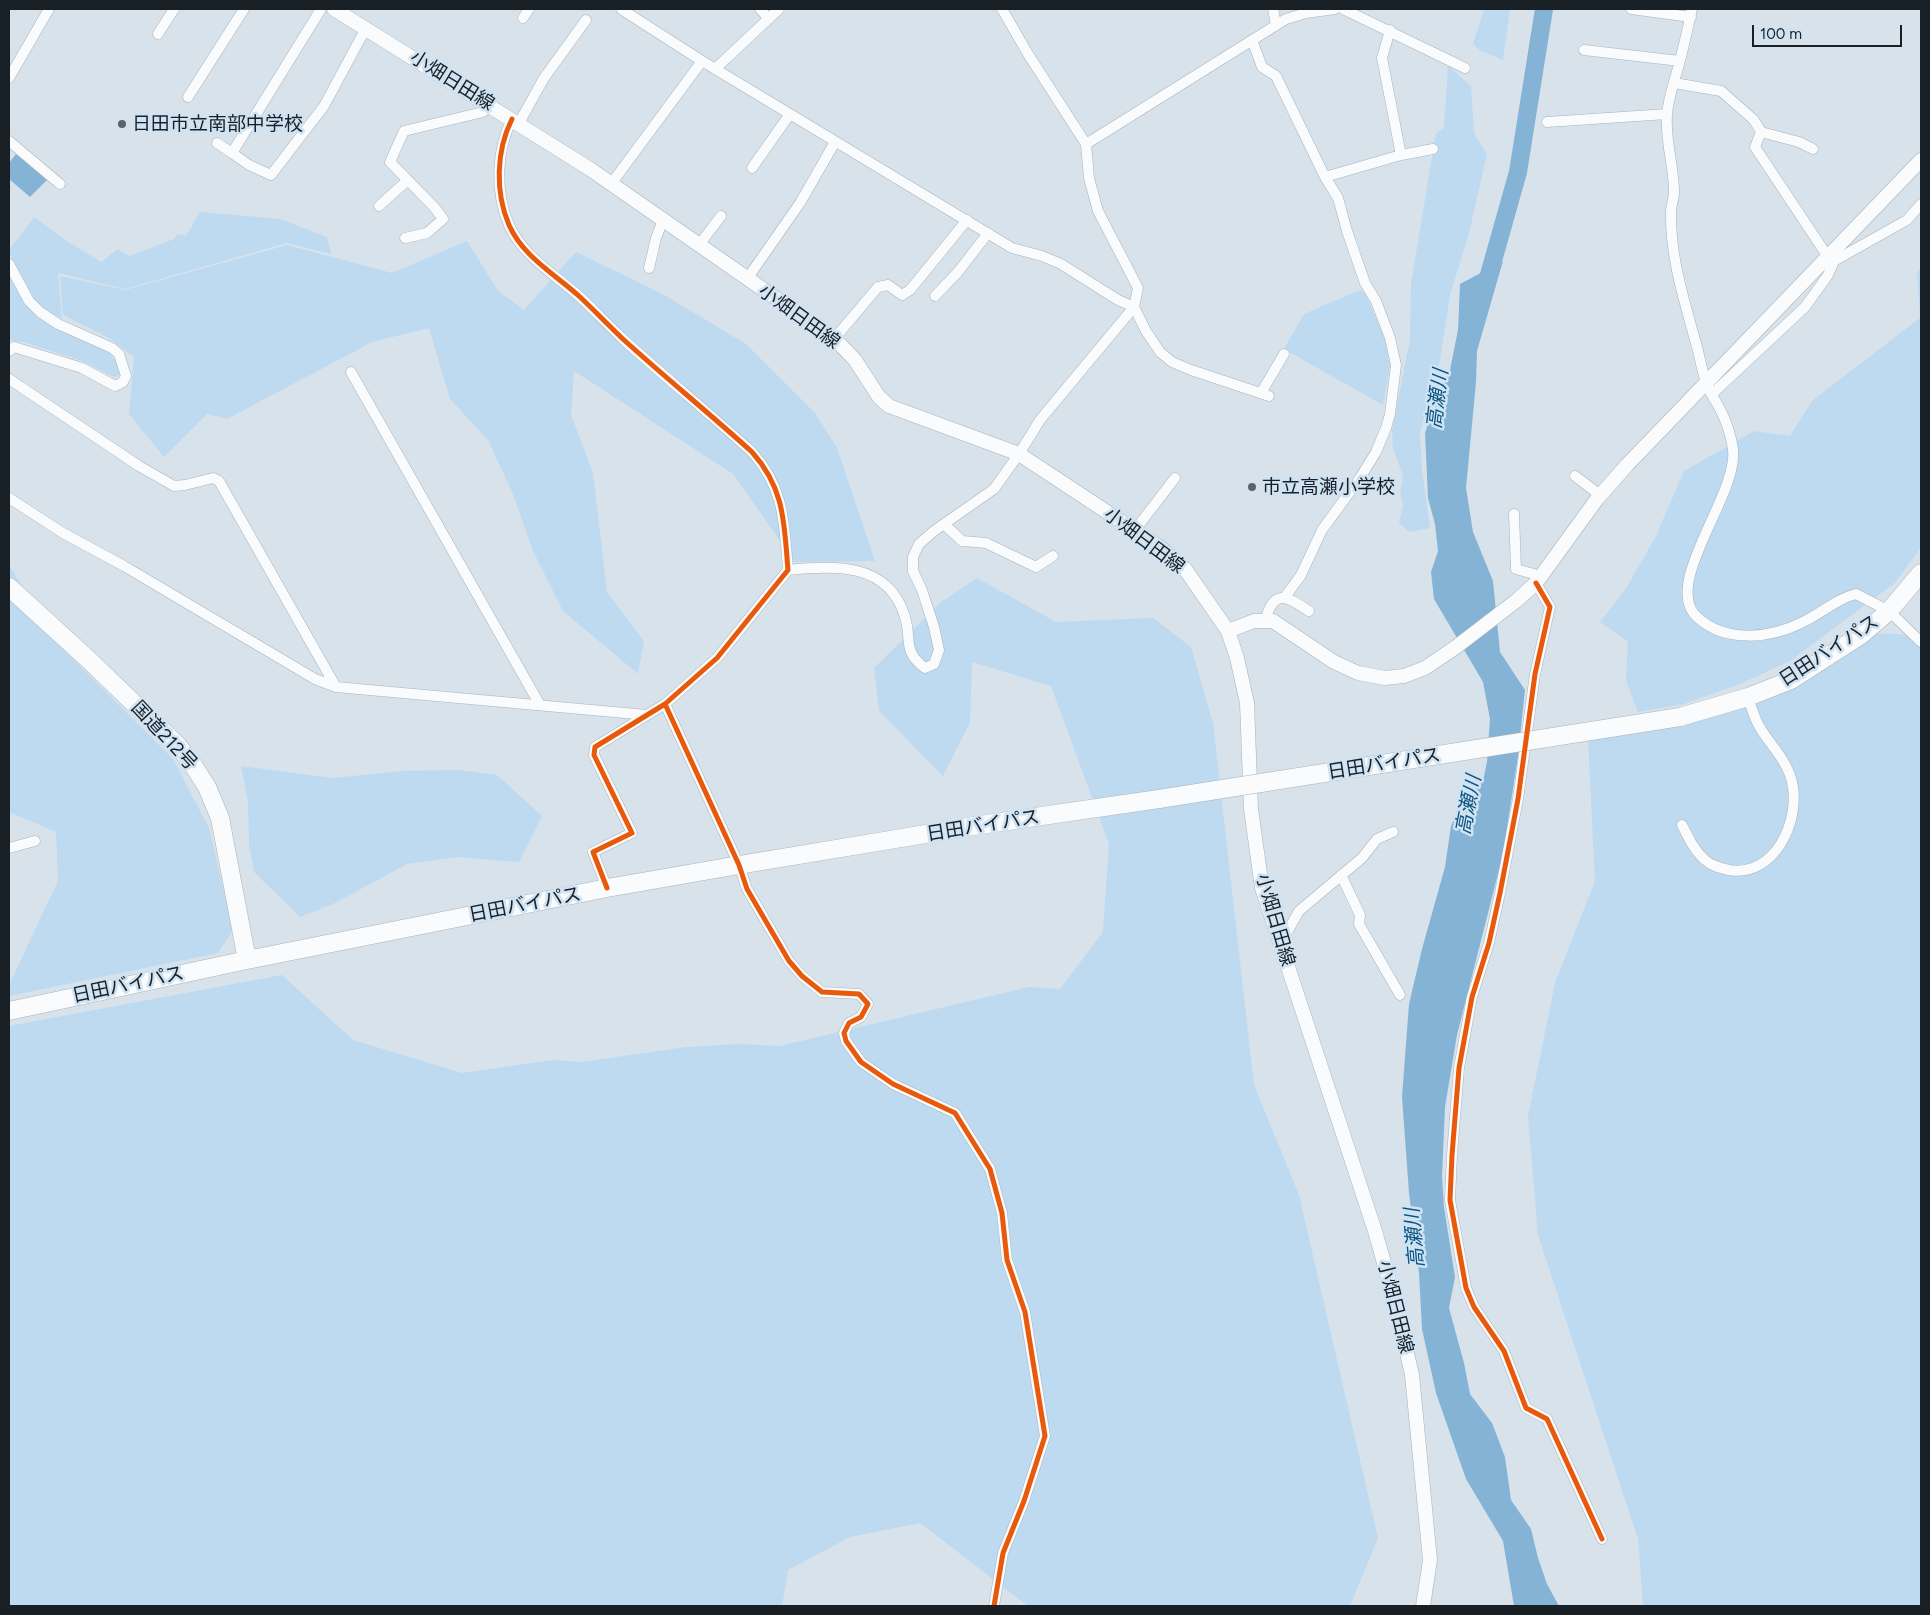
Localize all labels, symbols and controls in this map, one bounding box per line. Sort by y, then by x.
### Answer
scale bar [1755,15,1905,47]
text: 100 m [1760,25,1802,43]
street label: 小畑日田線 [406,46,498,116]
place label: 日田市立南部中学校 [132,113,303,135]
marker: 日田市立南部中学校 [116,118,128,130]
street label: 小畑日田線 [754,280,844,354]
water label: 高瀬川 [1422,368,1454,430]
place label: 市立高瀬小学校 [1262,476,1395,498]
marker: 市立高瀬小学校 [1246,481,1258,493]
street label: 小畑日田線 [1099,503,1189,579]
street label: 日田バイパス [1775,610,1883,692]
street label: 国道212号 [126,697,202,775]
street label: 日田バイパス [1326,744,1442,784]
water label: 高瀬川 [1451,773,1487,837]
street label: 日田バイパス [925,806,1041,846]
street label: 小畑日田線 [1251,871,1299,969]
street label: 日田バイパス [467,883,583,927]
street label: 日田バイパス [70,962,186,1008]
water label: 高瀬川 [1400,1207,1430,1269]
street label: 小畑日田線 [1372,1258,1418,1356]

